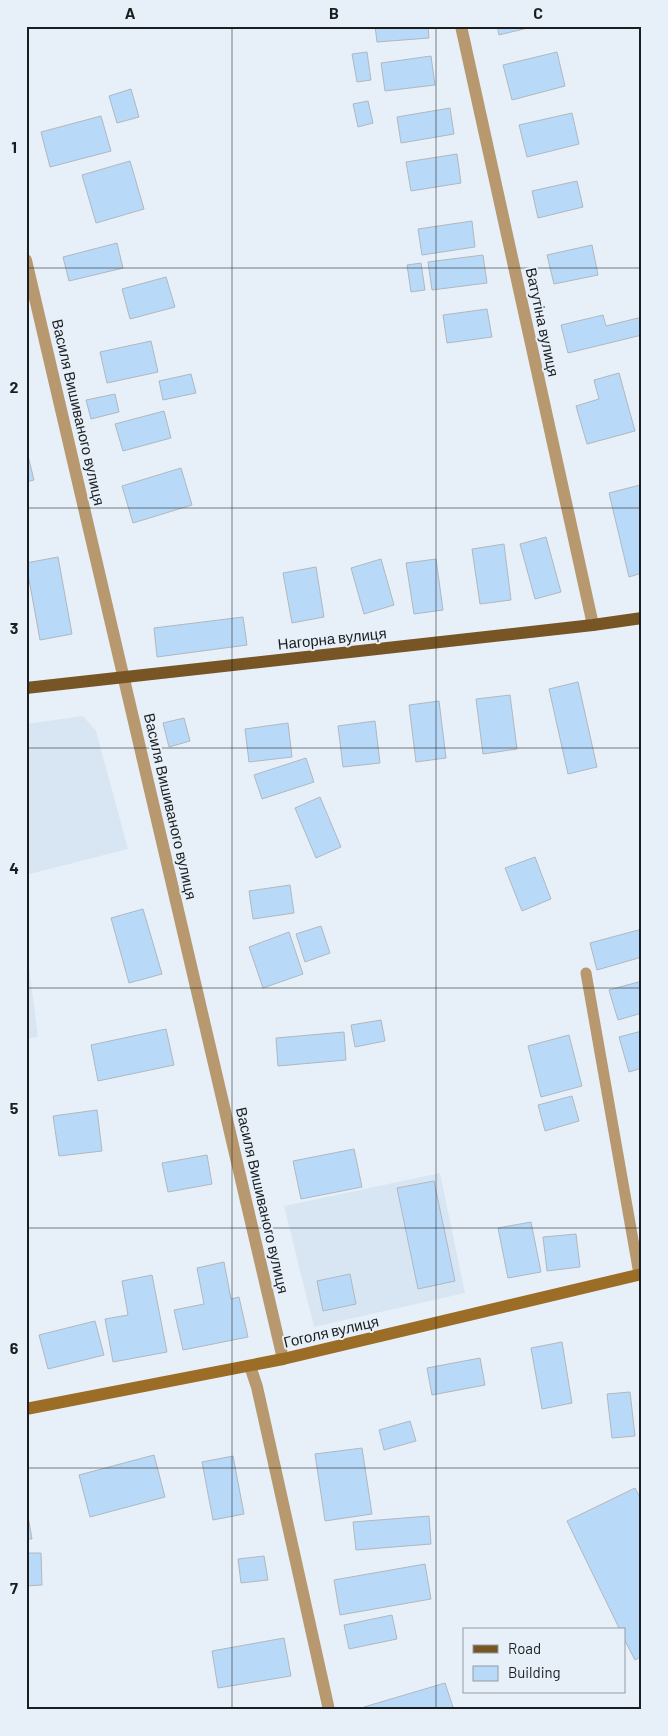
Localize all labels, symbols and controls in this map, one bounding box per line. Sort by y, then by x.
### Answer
text: A [125,3,136,22]
text: B [329,3,339,22]
text: C [533,3,543,22]
text: 1 [11,137,17,156]
street label: Ватутіна вулиця [523,266,563,378]
street label: Василя Вишиваного вулиця [49,317,109,507]
text: 2 [10,377,19,396]
text: 3 [10,618,18,637]
street label: Нагорна вулиця [277,623,387,653]
street label: Василя Вишиваного вулиця [141,711,201,901]
text: 4 [9,858,19,877]
text: 5 [10,1098,19,1117]
street label: Василя Вишиваного вулиця [233,1105,293,1295]
street label: Гоголя вулиця [282,1311,380,1351]
text: 6 [10,1338,19,1357]
text: 7 [10,1578,18,1597]
legend [463,1628,626,1694]
text: Road [508,1639,541,1657]
text: Building [508,1663,561,1681]

